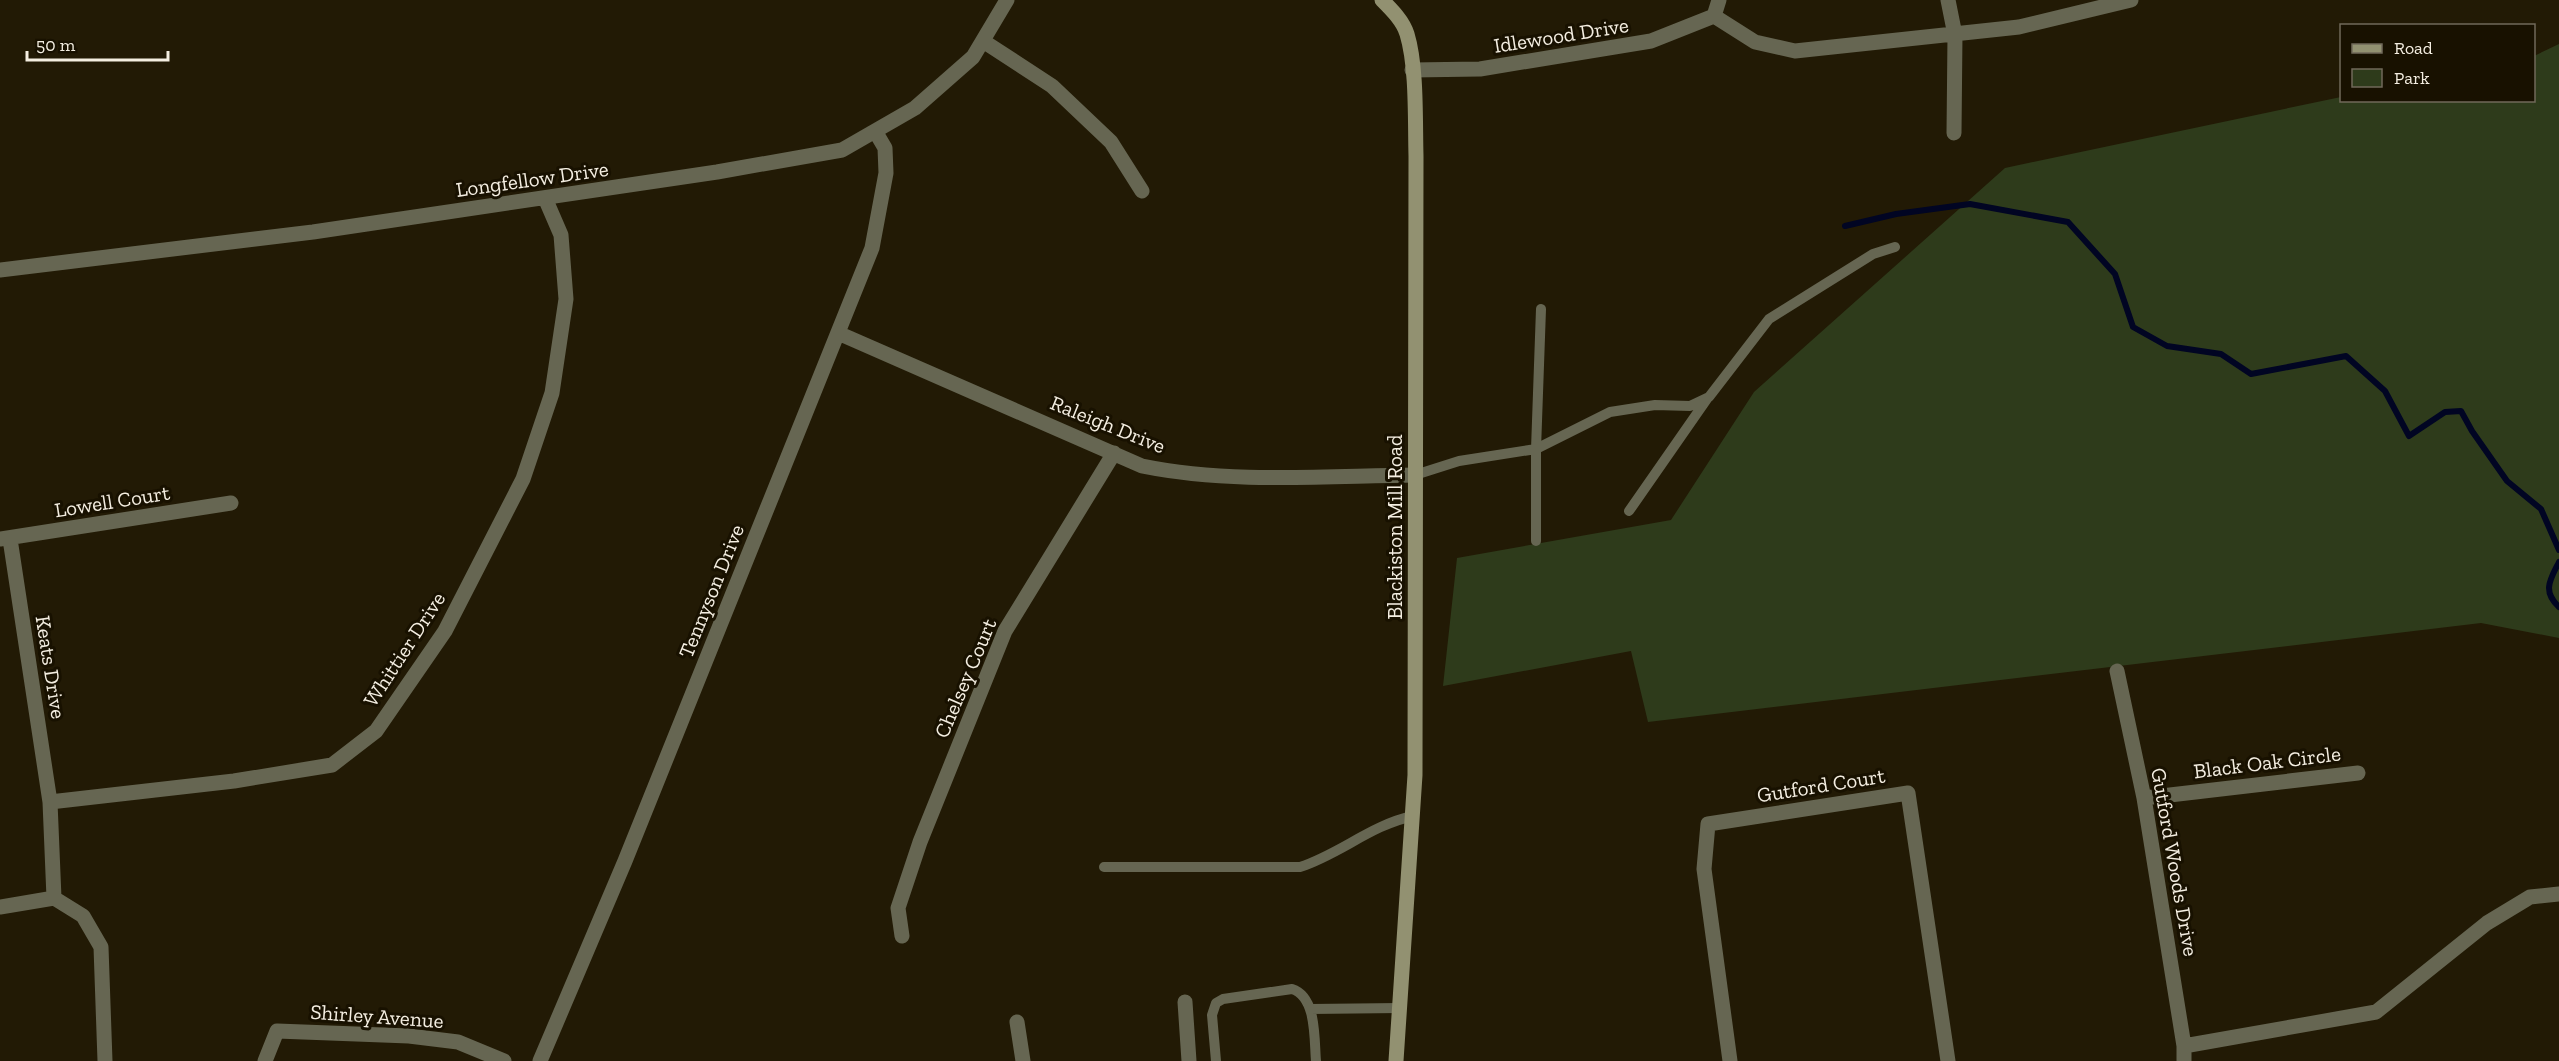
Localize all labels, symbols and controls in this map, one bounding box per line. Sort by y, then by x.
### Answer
street label: Idlewood Drive [1492,12,1630,58]
scale bar [27,24,168,62]
legend [2340,24,2535,102]
text: 50 m [36,34,76,56]
text: Road [2394,37,2433,59]
text: Park [2394,67,2430,89]
street label: Longfellow Drive [454,156,610,202]
street label: Raleigh Drive [1047,390,1169,458]
street label: Blackiston Mill Road [1382,434,1407,619]
street label: Lowell Court [53,480,172,522]
street label: Tennyson Drive [673,520,749,661]
street label: Whittier Drive [358,587,450,711]
street label: Keats Drive [30,614,72,721]
street label: Chelsey Court [929,614,1001,741]
street label: Black Oak Circle [2192,741,2342,783]
street label: Gutford Court [1755,763,1887,807]
street label: Gutford Woods Drive [2146,766,2204,958]
street label: Shirley Avenue [310,999,445,1033]

